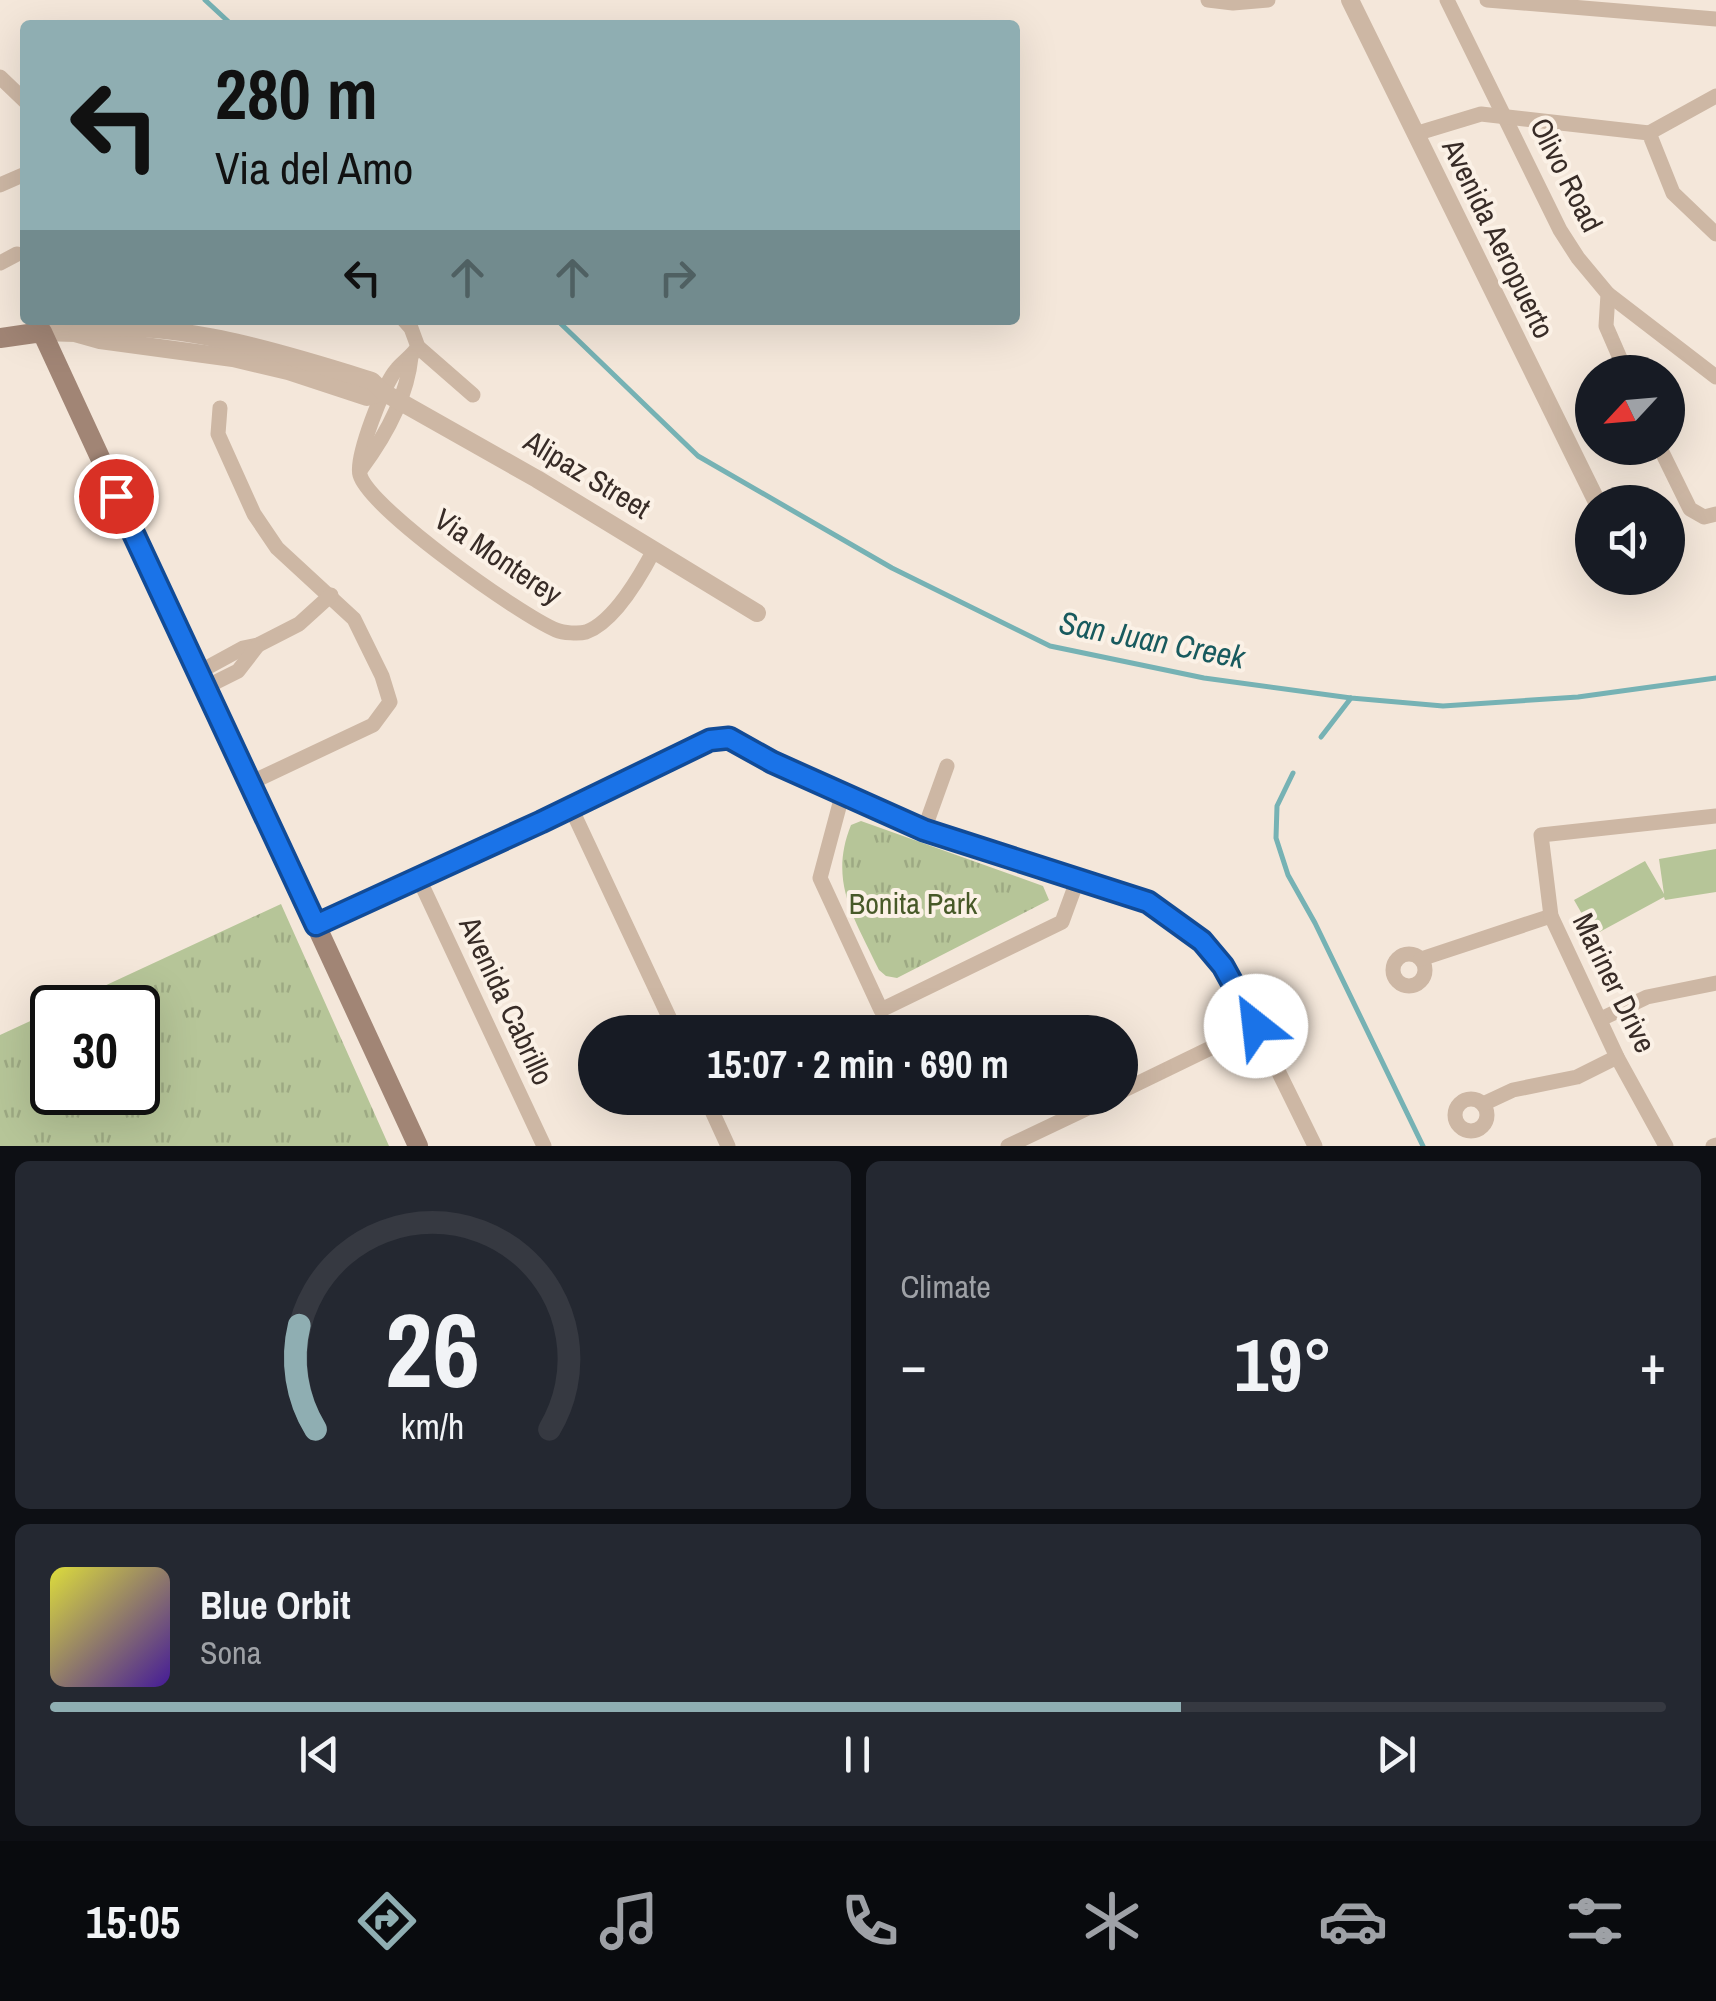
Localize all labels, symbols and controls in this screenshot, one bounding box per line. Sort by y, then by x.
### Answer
text: 280 m [215,47,378,141]
icon: left [50,60,180,190]
street label: Olivo Road [1521,111,1613,238]
street label: Avenida Aeropuerto [1433,131,1564,345]
text: Via del Amo [215,137,413,198]
icon: left [335,250,390,305]
icon: ahead [440,250,495,305]
icon: ahead [545,250,600,305]
icon: right [650,250,705,305]
north arrow [1575,355,1685,465]
map controls [1575,355,1685,595]
street label: Alipaz Street [516,420,658,528]
pin [74,454,159,539]
icon: arrive [89,469,144,524]
button: sound [1575,485,1685,595]
street label: Via Monterey [427,499,571,614]
water label: San Juan Creek [1056,600,1249,679]
park label: Bonita Park [849,883,978,923]
street label: Mariner Drive [1564,906,1666,1059]
street label: Avenida Cabrillo [450,909,563,1091]
position arrow [1204,974,1308,1078]
speed limit sign: 30 [30,985,160,1115]
text: 15:07 · 2 min · 690 m [707,1039,1009,1090]
text: Climate [901,1265,991,1308]
text: 26 [385,1279,480,1419]
text: 19° [1234,1313,1332,1414]
text: − [901,1327,927,1401]
text: + [1640,1327,1666,1401]
text: km/h [401,1402,465,1450]
text: Blue Orbit [200,1580,351,1631]
text: Sona [200,1631,261,1674]
icon: previous [292,1727,347,1782]
icon: pause [830,1727,885,1782]
icon: next [1369,1727,1424,1782]
icon: directions [352,1886,422,1956]
icon: music [594,1886,664,1956]
icon: phone [835,1886,905,1956]
icon: climate [1077,1886,1147,1956]
icon: car [1318,1886,1388,1956]
icon: filters [1560,1886,1630,1956]
text: 15:05 [86,1891,180,1952]

